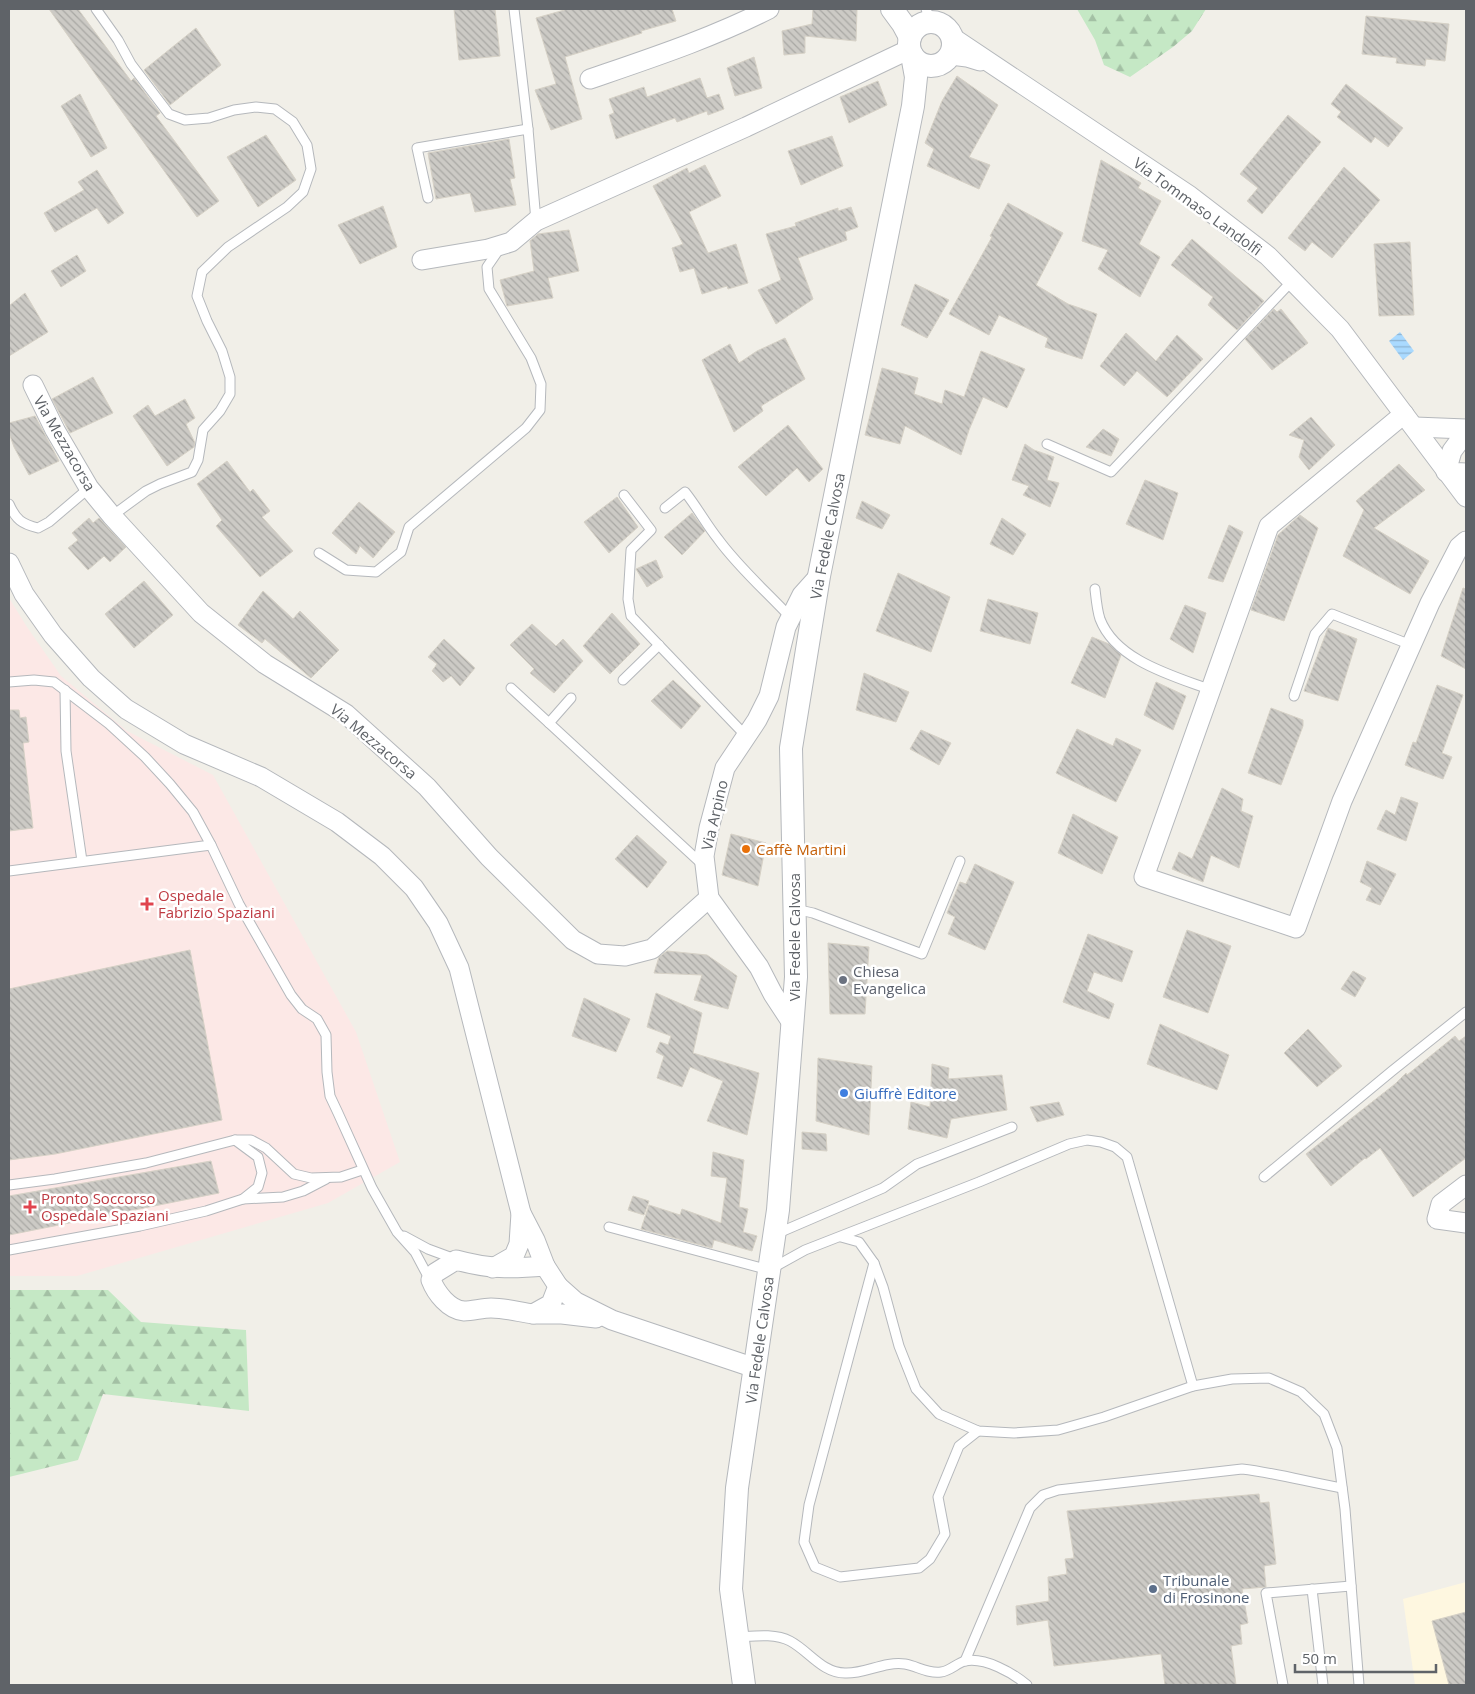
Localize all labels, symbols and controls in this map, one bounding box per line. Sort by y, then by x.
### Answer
street label: Via Tommaso Landolfi [1130,152,1266,260]
street label: Via Mezzacorsa [30,392,100,494]
street label: Via Fedele Calvosa [805,471,849,601]
street label: Via Mezzacorsa [327,699,421,783]
street label: Via Arpino [696,778,732,852]
place label: Caffè Martini [756,839,846,859]
marker: Caffè Martini [740,843,752,855]
street label: Via Fedele Calvosa [784,873,804,1001]
place label: Ospedale Fabrizio Spaziani [158,885,275,922]
marker: Ospedale Fabrizio Spaziani [140,897,154,911]
place label: Chiesa Evangelica [853,961,926,998]
marker: Chiesa Evangelica [837,974,849,986]
place label: Giuffrè Editore [854,1083,957,1103]
marker: Giuffrè Editore [838,1087,850,1099]
place label: Pronto Soccorso Ospedale Spaziani [41,1188,169,1225]
marker: Pronto Soccorso Ospedale Spaziani [23,1200,37,1214]
street label: Via Fedele Calvosa [740,1275,778,1405]
place label: Tribunale di Frosinone [1163,1570,1250,1607]
marker: Tribunale di Frosinone [1147,1583,1159,1595]
scale bar [1295,1642,1436,1674]
text: 50 m [1302,1648,1337,1668]

